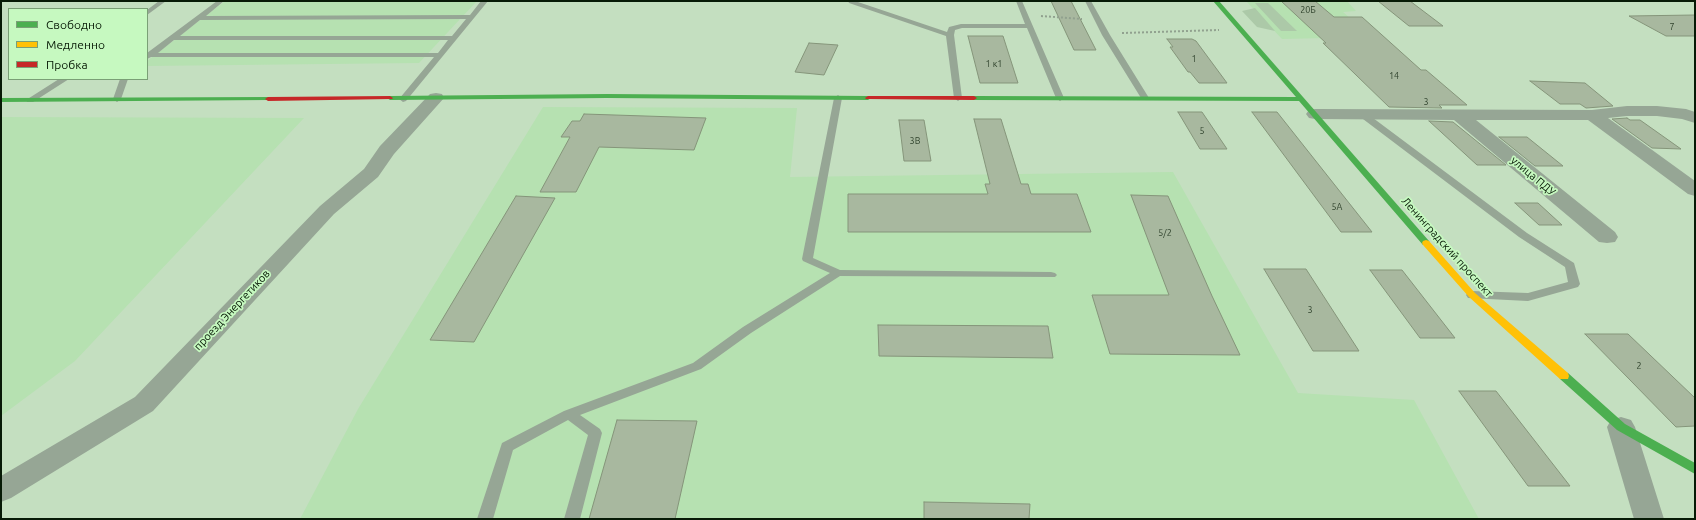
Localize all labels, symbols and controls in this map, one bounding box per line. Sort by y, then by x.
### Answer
house number: 20Б [1300,5,1316,15]
legend [8,8,148,80]
text: Свободно [46,18,102,31]
house number: 7 [1669,22,1675,32]
text: Медленно [46,38,105,51]
house number: 1 [1191,54,1197,64]
text: Пробка [46,58,88,71]
house number: 1 к1 [986,59,1002,69]
house number: 14 [1389,71,1399,81]
house number: 3 [1423,97,1429,107]
house number: 5 [1199,126,1205,136]
house number: 3В [910,136,920,146]
street label: улица ПДУ [1508,154,1558,198]
street label: Ленинградский проспект [1399,194,1495,300]
house number: 5А [1332,202,1342,212]
house number: 5/2 [1158,228,1172,238]
street label: проезд Энергетиков [191,267,273,353]
house number: 3 [1307,305,1313,315]
house number: 2 [1636,361,1642,371]

